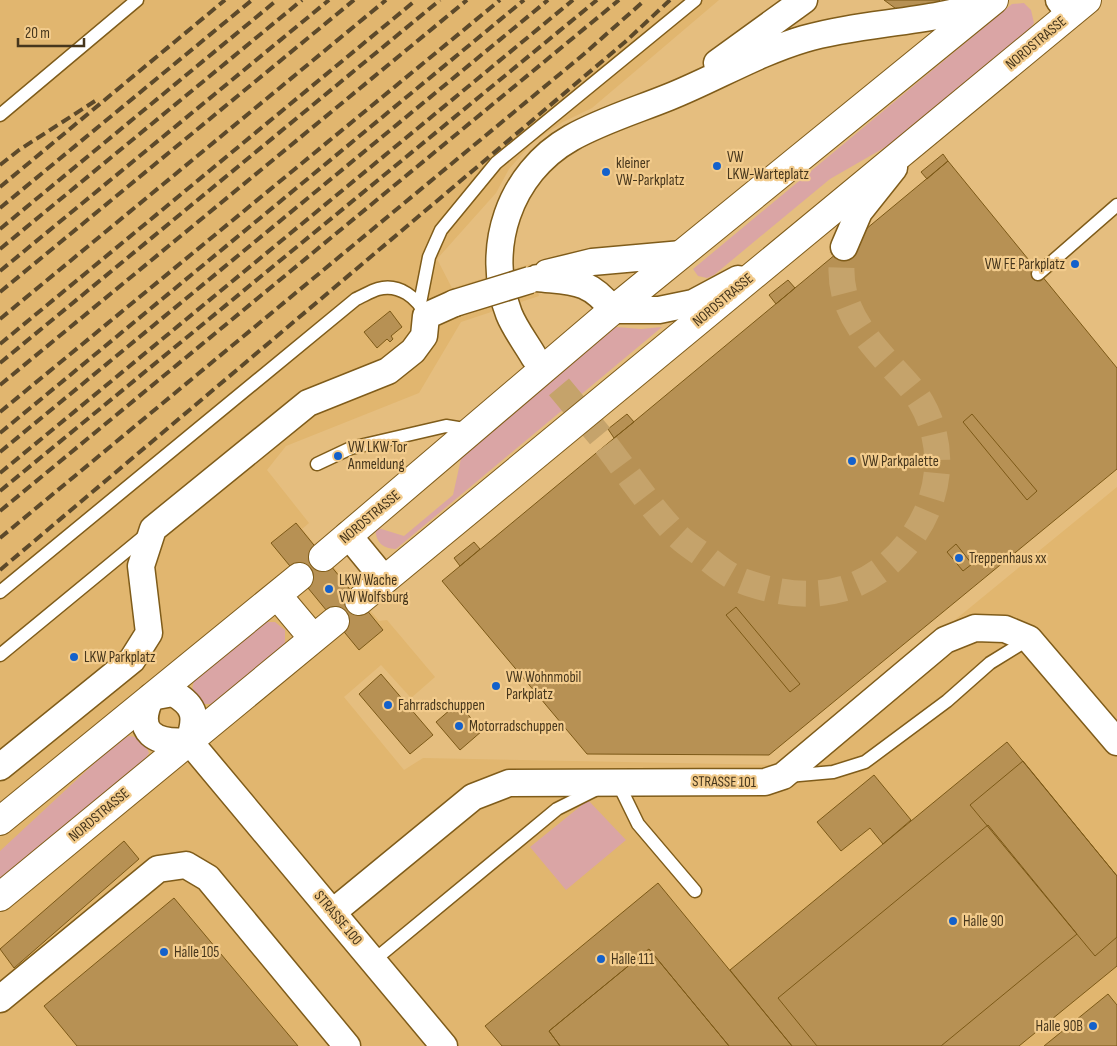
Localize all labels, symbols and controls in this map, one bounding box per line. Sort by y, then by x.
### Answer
street label: NORDSTRASSE [1002,12,1070,74]
scale bar [18,15,84,47]
text: 20 m [25,24,50,43]
place label: VW LKW-Warteplatz [727,148,810,184]
place label: kleiner VW-Parkplatz [616,154,685,190]
marker: VW LKW-Warteplatz [711,160,723,172]
marker: kleiner VW-Parkplatz [600,166,612,178]
place label: VW FE Parkplatz [985,255,1066,274]
marker: VW FE Parkplatz [1069,258,1081,270]
street label: NORDSTRASSE [689,269,757,331]
place label: VW LKW Tor Anmeldung [347,438,408,474]
marker: VW LKW Tor Anmeldung [332,450,344,462]
place label: VW Parkpalette [862,452,939,471]
marker: VW Parkpalette [846,455,858,467]
street label: NORDSTRASSE [336,486,404,548]
place label: Treppenhaus xx [969,549,1047,568]
marker: Treppenhaus xx [953,552,965,564]
place label: LKW Wache VW Wolfsburg [339,571,409,607]
marker: LKW Wache VW Wolfsburg [323,583,335,595]
place label: LKW Parkplatz [84,648,156,667]
marker: LKW Parkplatz [68,651,80,663]
place label: VW Wohnmobil Parkplatz [506,668,581,704]
marker: VW Wohnmobil Parkplatz [490,680,502,692]
place label: Fahrradschuppen [398,696,485,715]
marker: Fahrradschuppen [382,699,394,711]
place label: Motorradschuppen [469,717,564,736]
marker: Motorradschuppen [453,720,465,732]
street label: STRASSE 101 [692,772,757,792]
street label: NORDSTRASSE [65,784,133,846]
street label: STRASSE 100 [310,887,366,949]
place label: Halle 90 [963,912,1004,931]
marker: Halle 90 [947,915,959,927]
place label: Halle 105 [174,943,219,962]
marker: Halle 105 [158,946,170,958]
place label: Halle 111 [611,950,655,969]
marker: Halle 111 [595,953,607,965]
place label: Halle 90B [1036,1017,1083,1036]
marker: Halle 90B [1087,1020,1099,1032]

